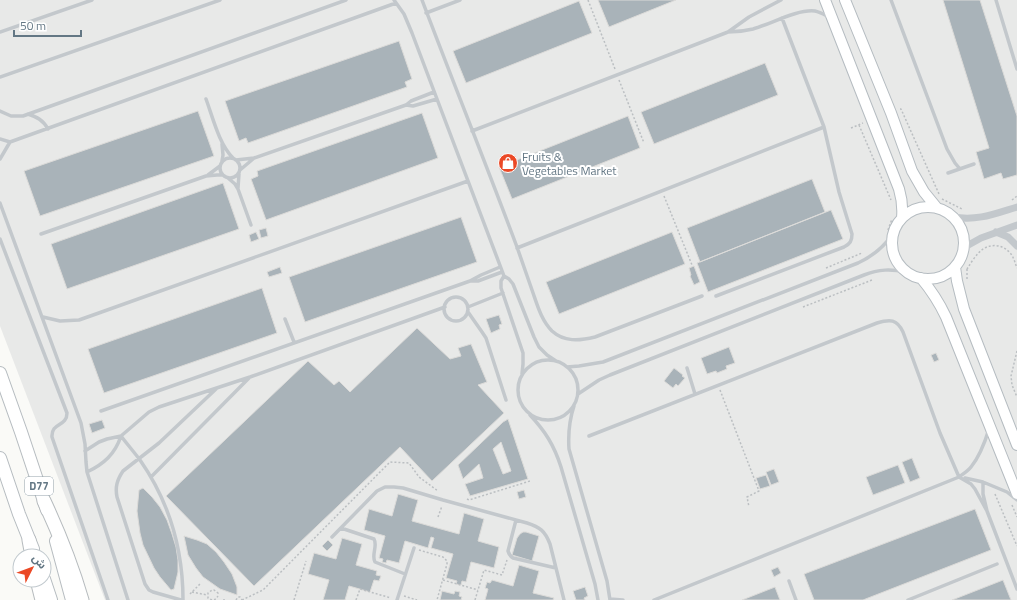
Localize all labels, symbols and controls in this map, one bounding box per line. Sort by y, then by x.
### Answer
scale bar [14,12,81,38]
text: 50 m [20,16,46,35]
place label: Fruits & Vegetables Market [522,147,617,180]
shop icon: Fruits & Vegetables Market [497,152,519,174]
road number: D77 [25,477,53,495]
north arrow [12,548,52,588]
text: ش [28,550,50,572]

